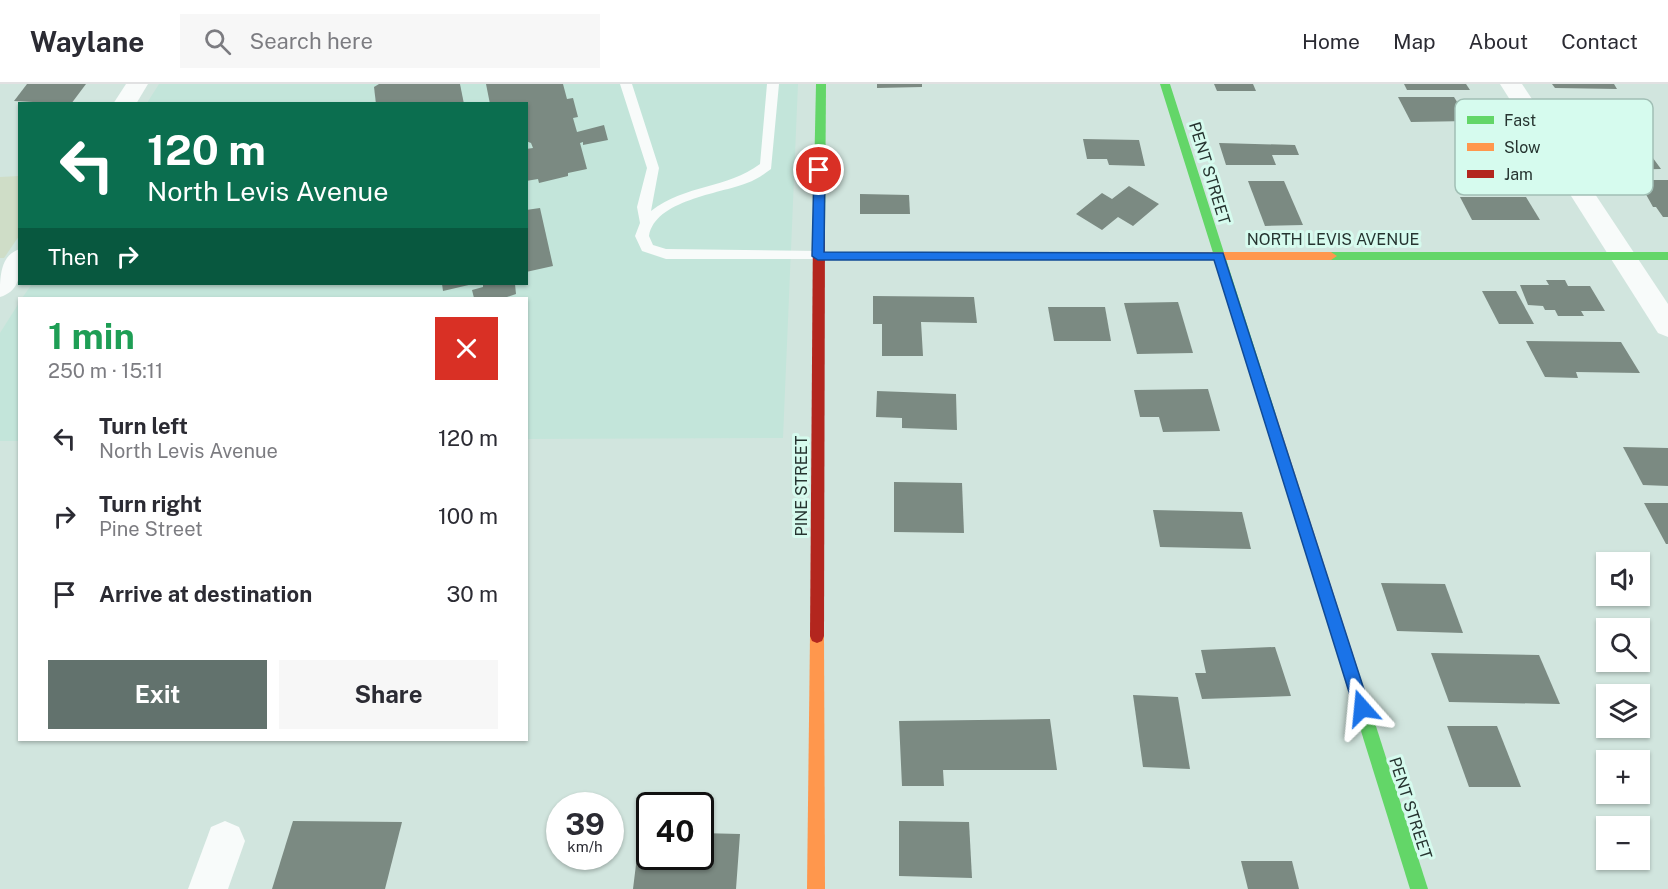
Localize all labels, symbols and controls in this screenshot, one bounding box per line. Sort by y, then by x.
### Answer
search box [180,14,600,68]
text: Waylane [30,25,144,58]
icon: search [201,25,234,58]
text: Search here [249,28,373,54]
text: Home [1302,29,1360,54]
text: Map [1393,29,1436,54]
text: About [1469,29,1528,54]
text: Contact [1561,29,1638,54]
legend [1455,99,1653,195]
text: Fast [1504,111,1536,130]
street label: PENT STREET [1185,120,1234,227]
text: 120 m [147,125,266,174]
icon: left [48,126,126,204]
text: Slow [1504,138,1541,157]
pin [793,144,844,195]
icon: arrive [802,153,835,186]
text: Jam [1504,165,1533,184]
text: North Levis Avenue [147,175,388,207]
street label: NORTH LEVIS AVENUE [1247,230,1419,249]
icon: right [111,240,144,273]
text: Then [48,244,99,270]
text: 1 min [48,315,135,357]
button: close [435,317,498,380]
text: 250 m · 15:11 [48,359,163,383]
text: Turn left [99,413,188,439]
icon: left [48,422,81,455]
text: 120 m [438,425,498,451]
street label: PINE STREET [792,435,811,537]
text: North Levis Avenue [99,439,278,463]
text: Turn right [99,491,202,517]
icon: right [48,500,81,533]
text: 100 m [438,503,498,529]
text: Pine Street [99,517,203,541]
map controls [1596,552,1650,870]
button: sound [1596,552,1650,606]
icon: arrive [48,578,81,611]
text: Arrive at destination [99,581,312,607]
text: 30 m [446,581,498,607]
button: search [1596,618,1650,672]
button: Exit [48,660,267,729]
button: Share [279,660,498,729]
position arrow [1330,676,1394,740]
button: layers [1596,684,1650,738]
button: + [1596,750,1650,804]
street label: PENT STREET [1385,755,1436,862]
speed limit sign: 40 [636,792,714,870]
text: 39 [565,806,605,842]
button: − [1596,816,1650,870]
text: km/h [567,838,603,855]

